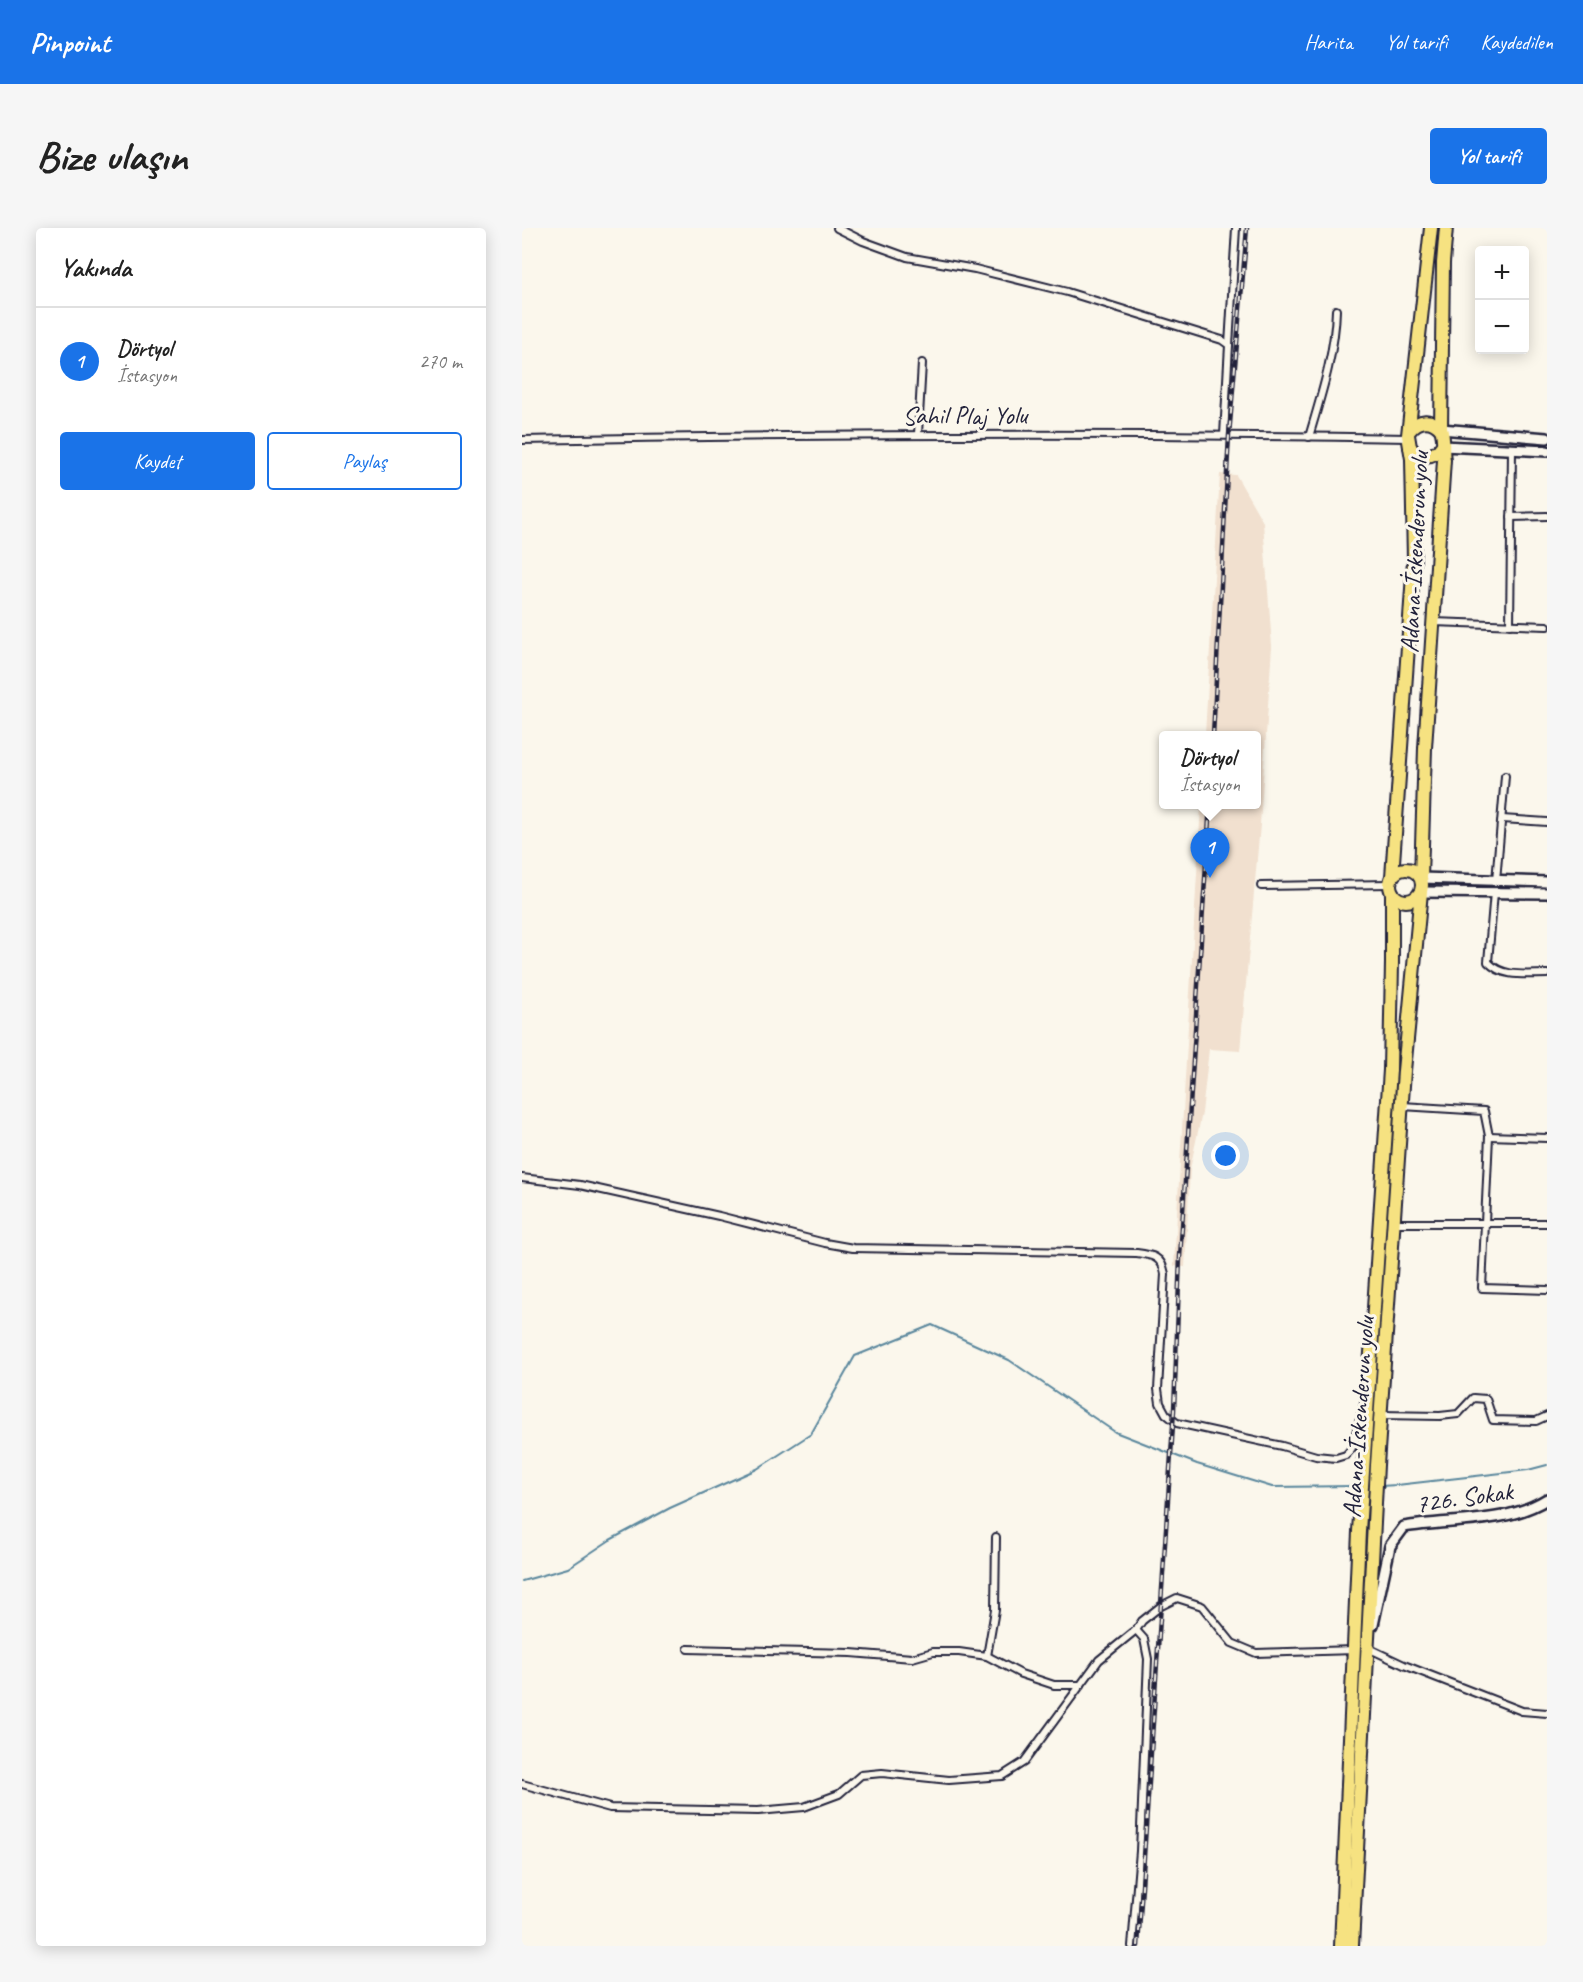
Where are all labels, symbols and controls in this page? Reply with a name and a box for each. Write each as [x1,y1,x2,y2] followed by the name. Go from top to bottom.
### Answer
[30,25,110,60] text: Pinpoint
[1304,29,1353,55] text: Harita
[1386,29,1447,55] text: Yol tarifi
[1480,29,1553,55] text: Kaydedilen
[1430,128,1547,184] button: Yol tarifi
[36,130,187,183] text: Bize ulaşın
[1475,246,1529,354] map controls
[1475,246,1529,300] button: +
[60,251,131,284] text: Yakında
[1475,300,1529,354] button: −
[117,335,172,363] text: Dörtyol
[75,349,84,374] text: 1
[419,349,462,374] text: 270 m
[117,363,177,388] text: İstasyon
[902,399,1030,432] street label: Sahil Plaj Yolu
[60,432,255,490] button: Kaydet
[267,432,462,490] button: Paylaş
[1393,448,1436,654] street label: Adana-İskenderun yolu
[1159,731,1261,809] popup
[1180,744,1235,772] text: Dörtyol
[1180,772,1240,797] text: İstasyon
[1190,828,1230,878] pin: 1
[1211,1141,1240,1170] your location
[1335,1313,1382,1519] street label: Adana-İskenderun yolu
[1413,1474,1516,1521] street label: 726. Sokak

